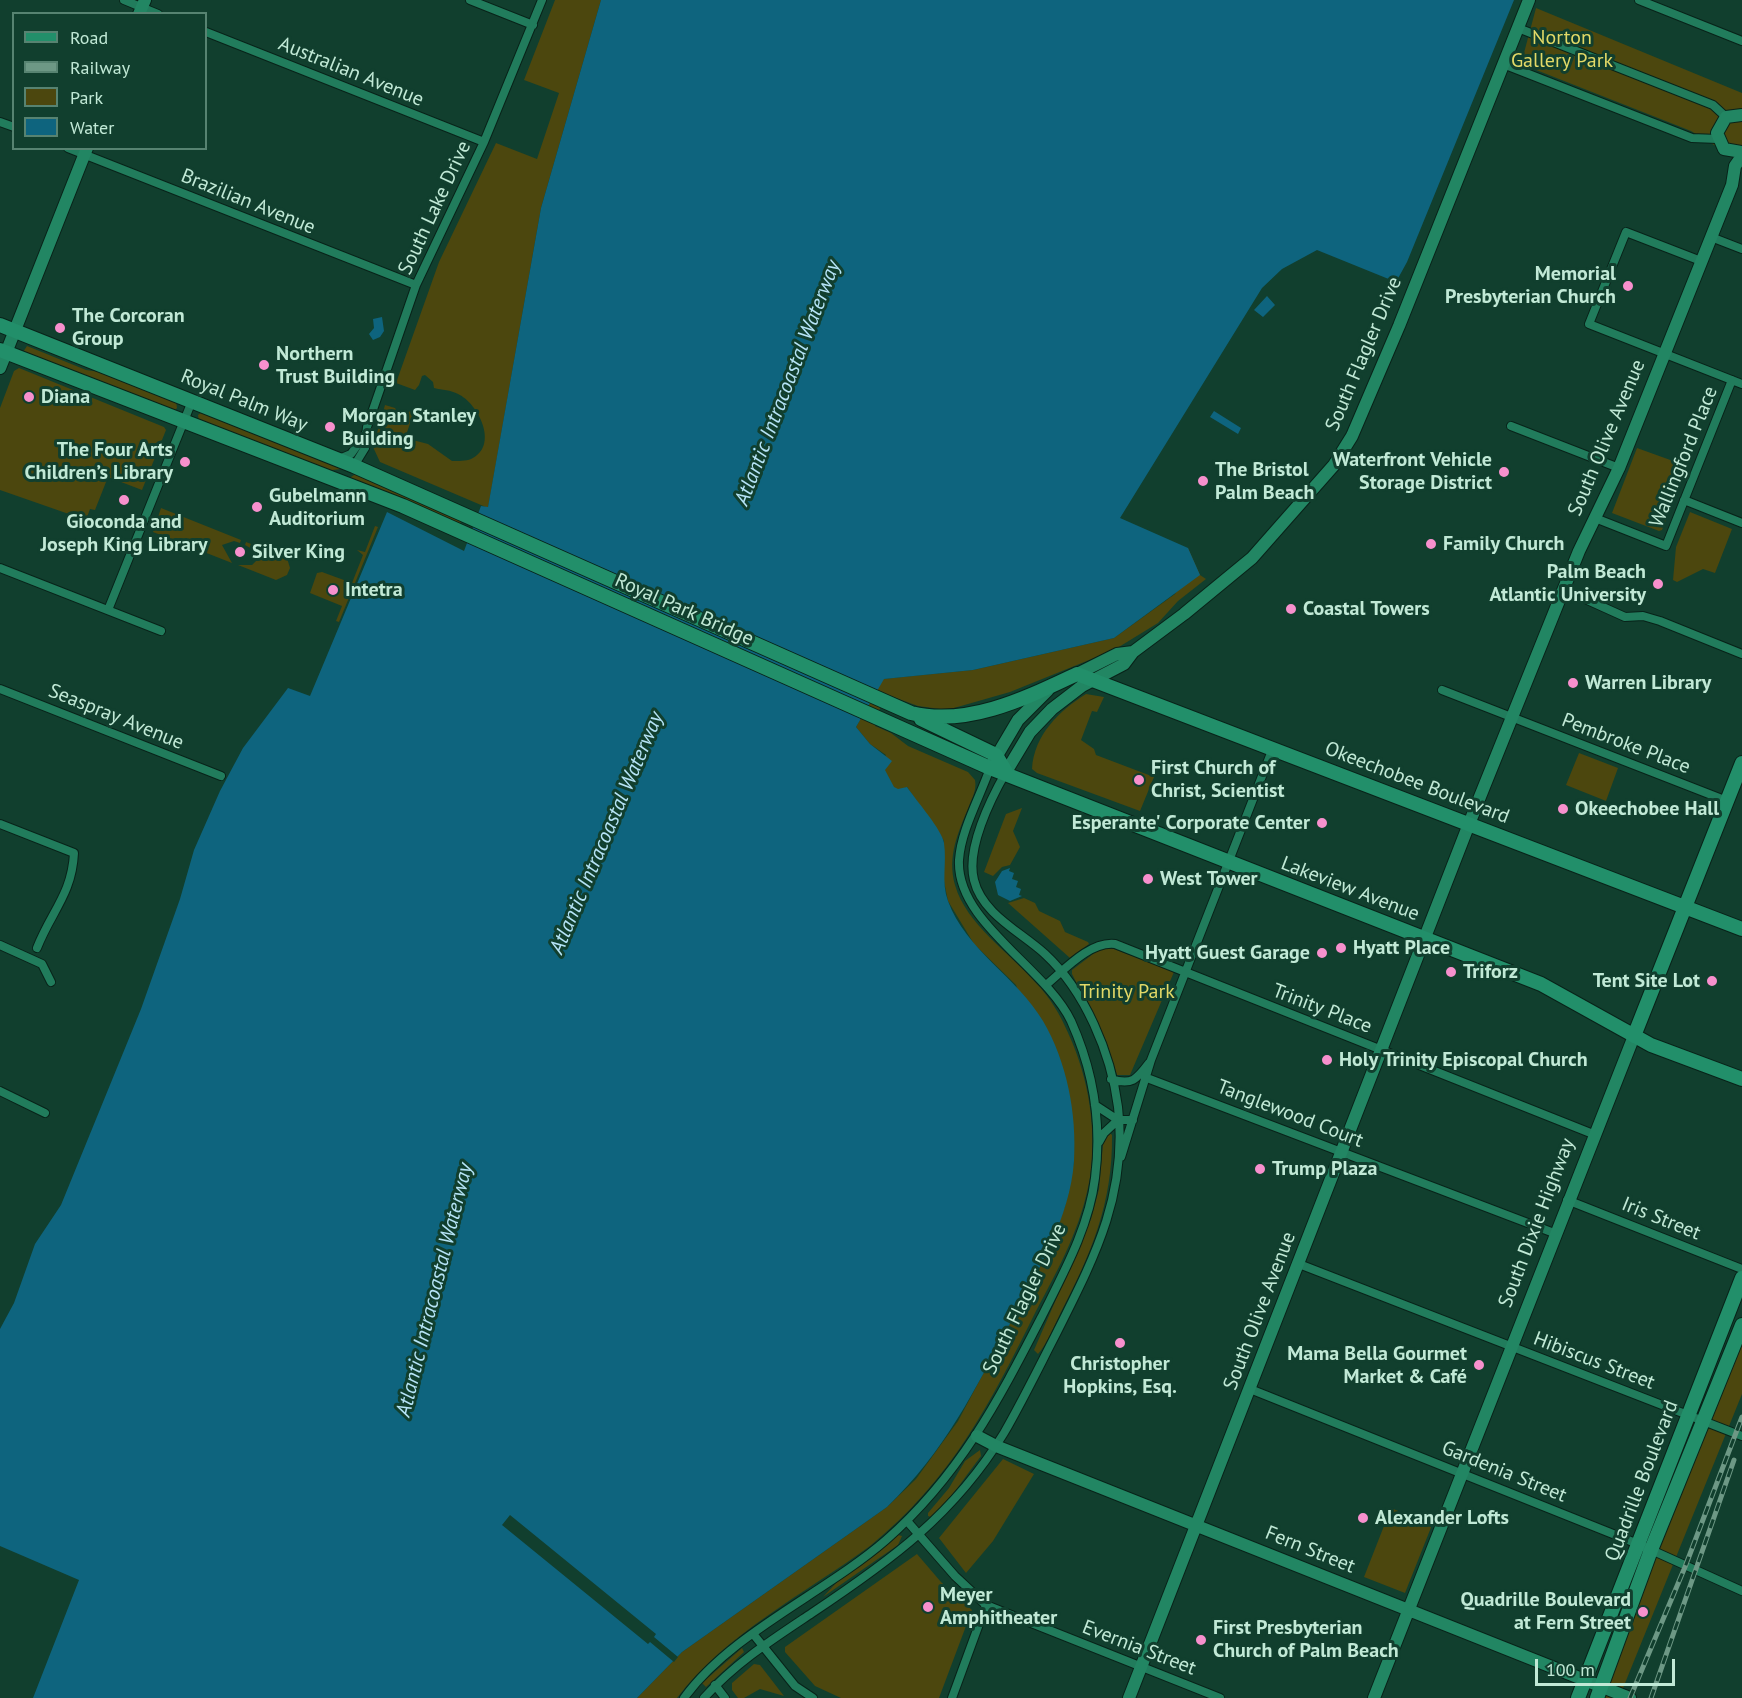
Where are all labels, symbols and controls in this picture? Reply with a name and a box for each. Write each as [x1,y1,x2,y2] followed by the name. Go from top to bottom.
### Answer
[12,12,207,150] legend
[70,26,108,49] text: Road
[1511,26,1613,73] park label: Norton Gallery Park
[275,32,427,112] street label: Australian Avenue
[70,56,130,79] text: Railway
[70,86,103,109] text: Park
[70,116,114,139] text: Water
[394,137,476,279] street label: South Lake Drive
[177,164,319,240] street label: Brazilian Avenue
[730,257,846,509] water label: Atlantic Intracoastal Waterway
[1445,262,1616,309] place label: Memorial Presbyterian Church
[1321,273,1407,435] street label: South Flagler Drive
[1621,279,1635,293] marker: Memorial Presbyterian Church
[72,304,185,351] place label: The Corcoran Group
[53,321,67,335] marker: The Corcoran Group
[276,342,395,389] place label: Northern Trust Building
[1563,356,1651,520] street label: South Olive Avenue
[257,358,271,372] marker: Northern Trust Building
[177,365,311,437] street label: Royal Palm Way
[1645,383,1723,531] street label: Wallingford Place
[41,385,90,409] place label: Diana
[22,390,36,404] marker: Diana
[342,404,476,451] place label: Morgan Stanley Building
[323,420,337,434] marker: Morgan Stanley Building
[24,438,173,485] place label: The Four Arts Children’s Library
[1333,448,1492,495] place label: Waterfront Vehicle Storage District
[178,455,192,469] marker: The Four Arts Children’s Library
[1215,458,1314,505] place label: The Bristol Palm Beach
[1497,465,1511,479] marker: Waterfront Vehicle Storage District
[1196,474,1210,488] marker: The Bristol Palm Beach
[269,484,367,531] place label: Gubelmann Auditorium
[117,493,131,507] marker: Gioconda and Joseph King Library
[250,500,264,514] marker: Gubelmann Auditorium
[40,510,208,557] place label: Gioconda and Joseph King Library
[1443,532,1564,556] place label: Family Church
[1424,537,1438,551] marker: Family Church
[252,540,345,564] place label: Silver King
[233,545,247,559] marker: Silver King
[1489,560,1646,607] place label: Palm Beach Atlantic University
[611,569,757,651] street label: Royal Park Bridge
[1651,577,1665,591] marker: Palm Beach Atlantic University
[345,578,403,602] place label: Intetra
[326,583,340,597] marker: Intetra
[1303,597,1430,621] place label: Coastal Towers
[1284,602,1298,616] marker: Coastal Towers
[1585,671,1711,695] place label: Warren Library
[1566,676,1580,690] marker: Warren Library
[45,679,187,755] street label: Seaspray Avenue
[545,708,669,958] water label: Atlantic Intracoastal Waterway
[1558,708,1694,780] street label: Pembroke Place
[1321,737,1513,829] street label: Okeechobee Boulevard
[1151,756,1284,803] place label: First Church of Christ, Scientist
[1132,773,1146,787] marker: First Church of Christ, Scientist
[1575,797,1719,821] place label: Okeechobee Hall
[1556,802,1570,816] marker: Okeechobee Hall
[1072,811,1310,835] place label: Esperante' Corporate Center
[1315,816,1329,830] marker: Esperante' Corporate Center
[1277,852,1423,926] street label: Lakeview Avenue
[1160,867,1258,891] place label: West Tower
[1141,872,1155,886] marker: West Tower
[1353,936,1450,960] place label: Hyatt Place
[1145,941,1310,965] place label: Hyatt Guest Garage
[1334,941,1348,955] marker: Hyatt Place
[1315,946,1329,960] marker: Hyatt Guest Garage
[1463,960,1518,984] place label: Triforz
[1444,965,1458,979] marker: Triforz
[1593,969,1700,993] place label: Tent Site Lot
[1705,974,1719,988] marker: Tent Site Lot
[1269,979,1375,1039] street label: Trinity Place
[1079,980,1175,1004] park label: Trinity Park
[1339,1048,1588,1072] place label: Holy Trinity Episcopal Church
[1320,1053,1334,1067] marker: Holy Trinity Episcopal Church
[1213,1075,1367,1153] street label: Tanglewood Court
[1494,1135,1580,1311] street label: South Dixie Highway
[1272,1157,1377,1181] place label: Trump Plaza
[391,1161,479,1419] water label: Atlantic Intracoastal Waterway
[1253,1162,1267,1176] marker: Trump Plaza
[1618,1192,1704,1246] street label: Iris Street
[978,1220,1072,1378] street label: South Flagler Drive
[1219,1229,1301,1393] street label: South Olive Avenue
[1530,1327,1658,1395] street label: Hibiscus Street
[1113,1336,1127,1350] marker: Christopher Hopkins, Esq.
[1287,1342,1467,1389] place label: Mama Bella Gourmet Market & Café
[1063,1352,1177,1399] place label: Christopher Hopkins, Esq.
[1472,1358,1486,1372] marker: Mama Bella Gourmet Market & Café
[1600,1397,1684,1565] street label: Quadrille Boulevard
[1438,1436,1570,1508] street label: Gardenia Street
[1375,1506,1509,1530] place label: Alexander Lofts
[1356,1511,1370,1525] marker: Alexander Lofts
[1262,1521,1358,1579] street label: Fern Street
[940,1583,1057,1630] place label: Meyer Amphitheater
[1460,1588,1631,1635] place label: Quadrille Boulevard at Fern Street
[921,1600,935,1614] marker: Meyer Amphitheater
[1636,1605,1650,1619] marker: Quadrille Boulevard at Fern Street
[1079,1615,1199,1681] street label: Evernia Street
[1213,1616,1399,1663] place label: First Presbyterian Church of Palm Beach
[1194,1633,1208,1647] marker: First Presbyterian Church of Palm Beach
[1538,1647,1678,1685] scale bar
[1546,1658,1595,1681] text: 100 m

